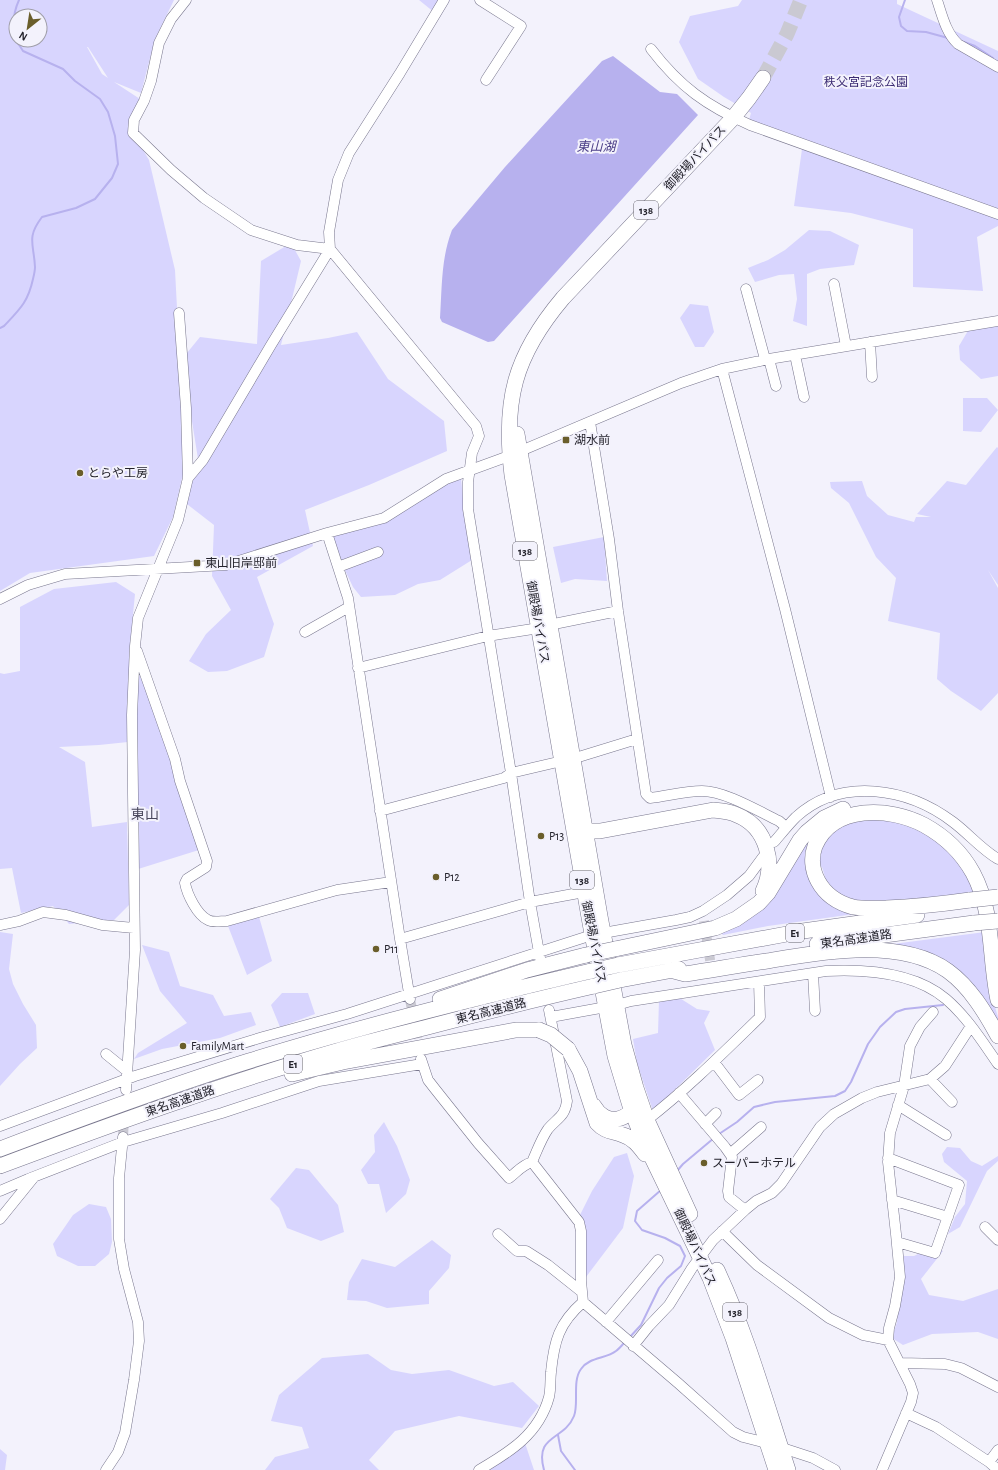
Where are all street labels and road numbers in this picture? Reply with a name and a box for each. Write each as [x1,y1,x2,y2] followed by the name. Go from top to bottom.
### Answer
[661,123,728,193] street label: 御殿場バイパス
[634,201,658,219] road number: 138
[513,542,537,560] road number: 138
[525,580,552,664] street label: 御殿場バイパス
[570,871,594,889] road number: 138
[580,900,609,984] street label: 御殿場バイパス
[786,924,804,942] road number: E1
[819,927,892,950] street label: 東名高速道路
[454,995,527,1026] street label: 東名高速道路
[284,1055,302,1073] road number: E1
[144,1083,216,1118] street label: 東名高速道路
[672,1206,719,1287] street label: 御殿場バイパス
[723,1303,747,1321] road number: 138

